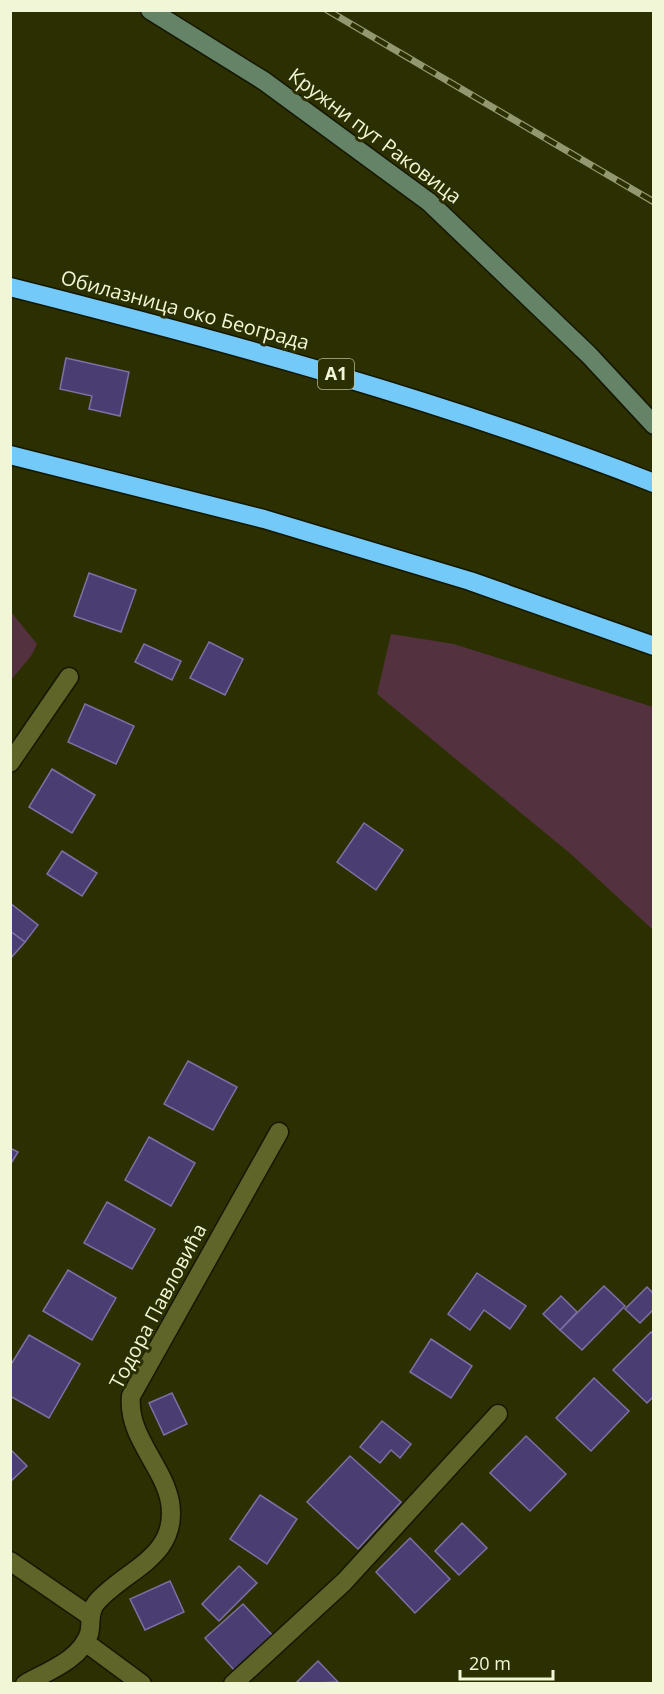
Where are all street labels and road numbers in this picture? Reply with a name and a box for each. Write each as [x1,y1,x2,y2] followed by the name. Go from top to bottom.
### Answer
[283,62,467,210] street label: Кружни пут Раковица
[58,263,312,356] street label: Обилазница око Београда
[318,359,354,389] road number: A1
[103,1218,213,1393] street label: Тодора Павловића

